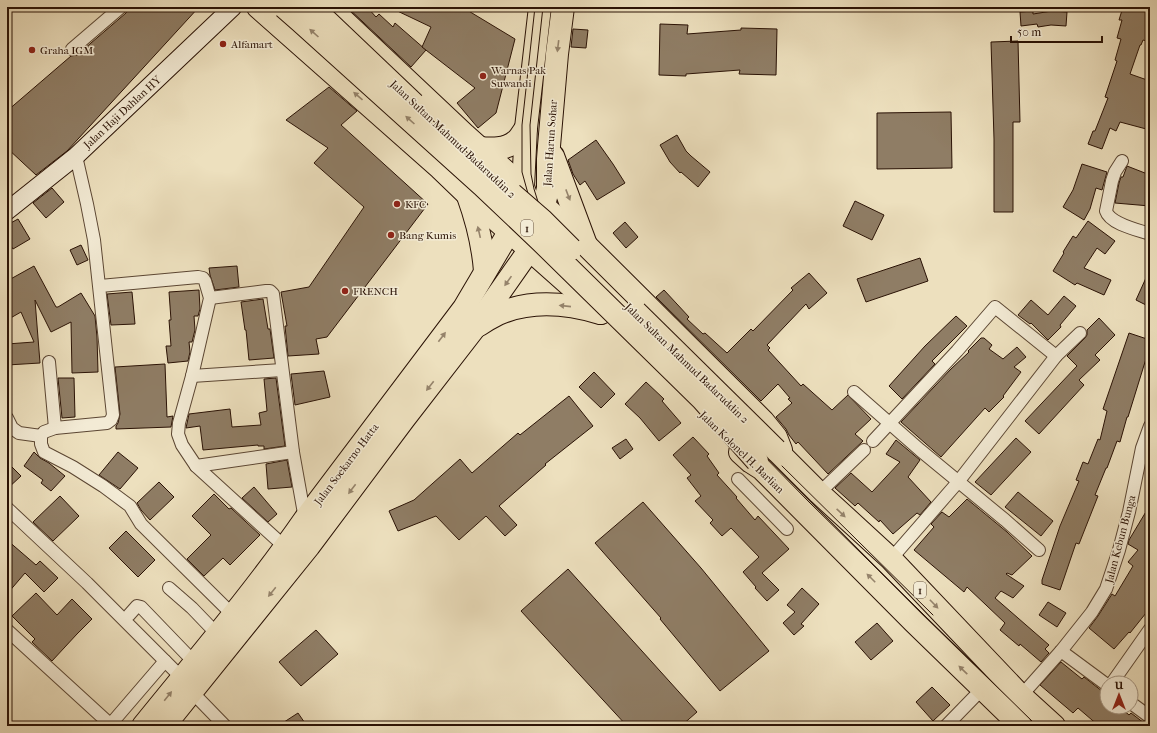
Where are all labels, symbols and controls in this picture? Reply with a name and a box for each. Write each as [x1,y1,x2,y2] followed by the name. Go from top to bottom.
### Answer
[1011,18,1102,44] scale bar
[1017,25,1041,39] text: 50 m
[309,28,319,38] one-way arrow
[230,38,273,51] place label: Alfamart
[218,39,228,49] marker: Alfamart
[555,40,561,52] one-way arrow
[40,44,93,57] place label: Graha IGM
[27,45,37,55] marker: Graha IGM
[490,64,546,90] place label: Warnas Pak Suwandi
[478,71,488,81] marker: Warnas Pak Suwandi
[80,73,164,152] street label: Jalan Haji Dahlan HY
[386,77,518,201] street label: Jalan Sultan Mahmud Badaruddin 2
[353,91,363,100] one-way arrow
[541,99,560,188] street label: Jalan Harun Sohar
[405,115,415,125] one-way arrow
[565,190,571,202] one-way arrow
[405,198,426,211] place label: KFC
[392,199,402,209] marker: KFC
[521,220,533,236] road number: 1
[476,226,482,238] one-way arrow
[399,229,456,242] place label: Bang Kumis
[386,230,396,240] marker: Bang Kumis
[504,276,512,287] one-way arrow
[353,285,398,298] place label: FRENCH
[340,286,350,296] marker: FRENCH
[621,300,752,426] street label: Jalan Sultan Mahmud Badaruddin 2
[559,302,571,309] one-way arrow
[438,331,446,342] one-way arrow
[426,380,434,391] one-way arrow
[696,408,787,497] street label: Jalan Kolonel H. Barlian
[311,420,382,509] street label: Jalan Soekarno Hatta
[347,484,356,495] one-way arrow
[1102,493,1139,585] street label: Jalan Kebun Bunga
[836,509,846,518] one-way arrow
[866,573,876,583] one-way arrow
[914,582,926,598] road number: 1
[267,587,276,597] one-way arrow
[929,599,938,609] one-way arrow
[958,665,968,674] one-way arrow
[1099,675,1139,715] north arrow
[1114,679,1124,692] text: U
[163,690,172,701] one-way arrow

